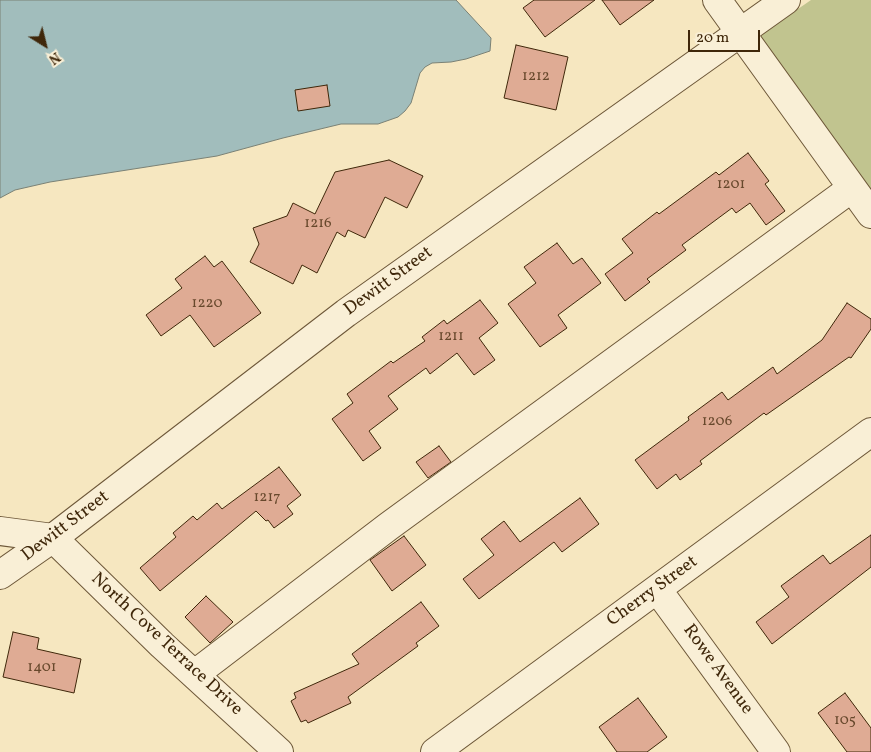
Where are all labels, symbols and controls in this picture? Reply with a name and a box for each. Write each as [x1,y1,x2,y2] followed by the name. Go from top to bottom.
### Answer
[20,20,70,70] north arrow
[691,20,764,52] scale bar
[696,28,729,49] text: 20 m
[44,47,64,68] text: N
[522,68,550,86] house number: 1212
[717,176,745,194] house number: 1201
[304,215,332,233] house number: 1216
[341,243,437,321] street label: Dewitt Street
[192,295,222,313] house number: 1220
[438,328,464,346] house number: 1211
[702,413,732,431] house number: 1206
[18,487,114,567] street label: Dewitt Street
[254,489,280,507] house number: 1217
[604,552,702,632] street label: Cherry Street
[86,569,246,721] street label: North Cove Terrace Drive
[677,621,757,719] street label: Rowe Avenue
[27,659,57,677] house number: 1401
[834,712,856,730] house number: 105

